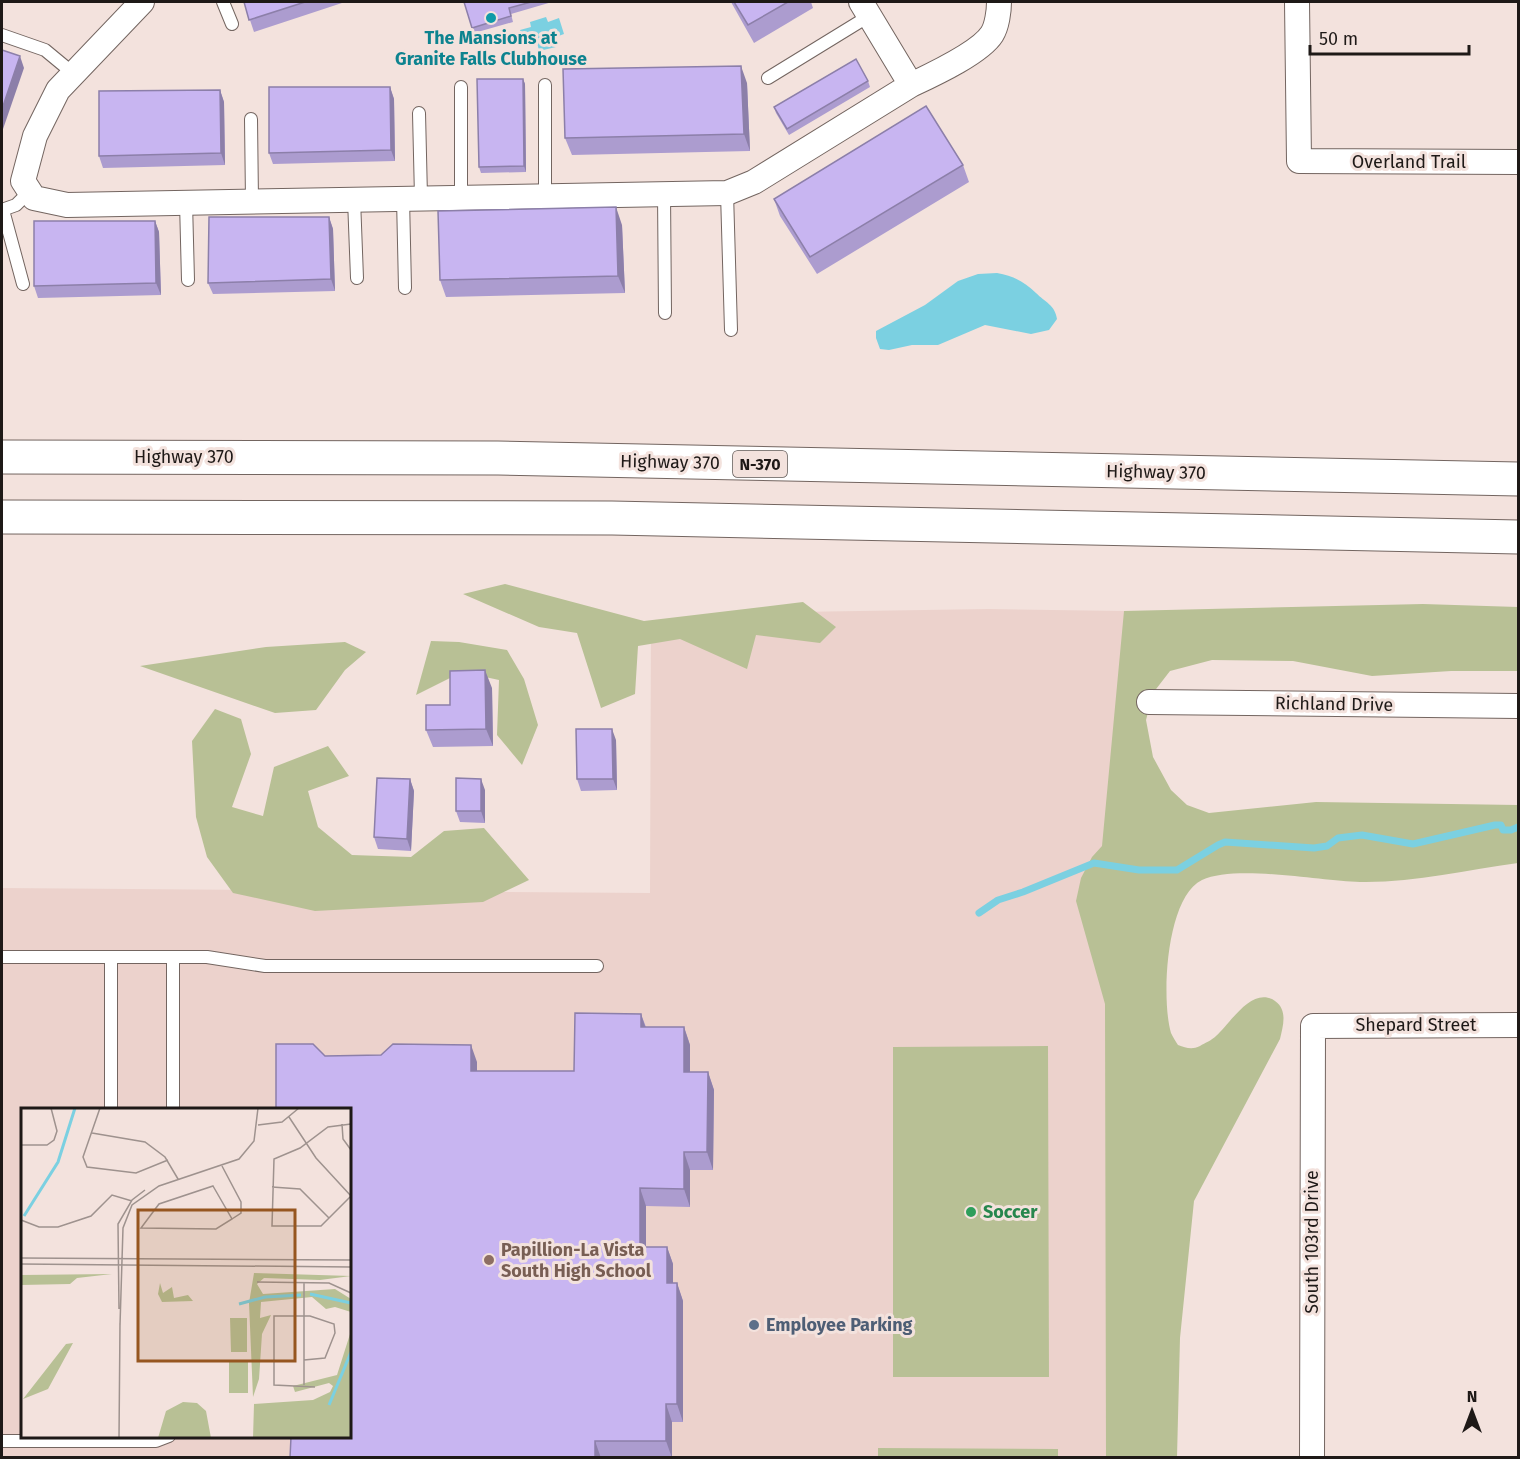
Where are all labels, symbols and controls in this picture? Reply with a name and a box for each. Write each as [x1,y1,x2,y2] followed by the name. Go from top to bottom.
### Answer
[484,11,498,25] marker: The Mansions at Granite Falls Clubhouse
[1310,18,1469,56] scale bar
[395,27,587,70] place label: The Mansions at Granite Falls Clubhouse
[1319,28,1358,50] text: 50 m
[1352,151,1466,173] street label: Overland Trail
[134,446,234,468] street label: Highway 370
[620,450,720,474] street label: Highway 370
[733,451,787,477] road number: N-370
[1106,460,1206,484] street label: Highway 370
[1275,692,1393,716] street label: Richland Drive
[1355,1014,1477,1036] street label: Shepard Street
[21,1108,351,1438] inset map
[1301,1170,1323,1314] street label: South 103rd Drive
[983,1201,1038,1223] place label: Soccer
[964,1205,978,1219] marker: Soccer
[501,1239,652,1282] place label: Papillion-La Vista South High School
[482,1253,496,1267] marker: Papillion-La Vista South High School
[766,1314,913,1336] place label: Employee Parking
[747,1318,761,1332] marker: Employee Parking
[1442,1381,1502,1441] north arrow
[1467,1387,1477,1406] text: N

